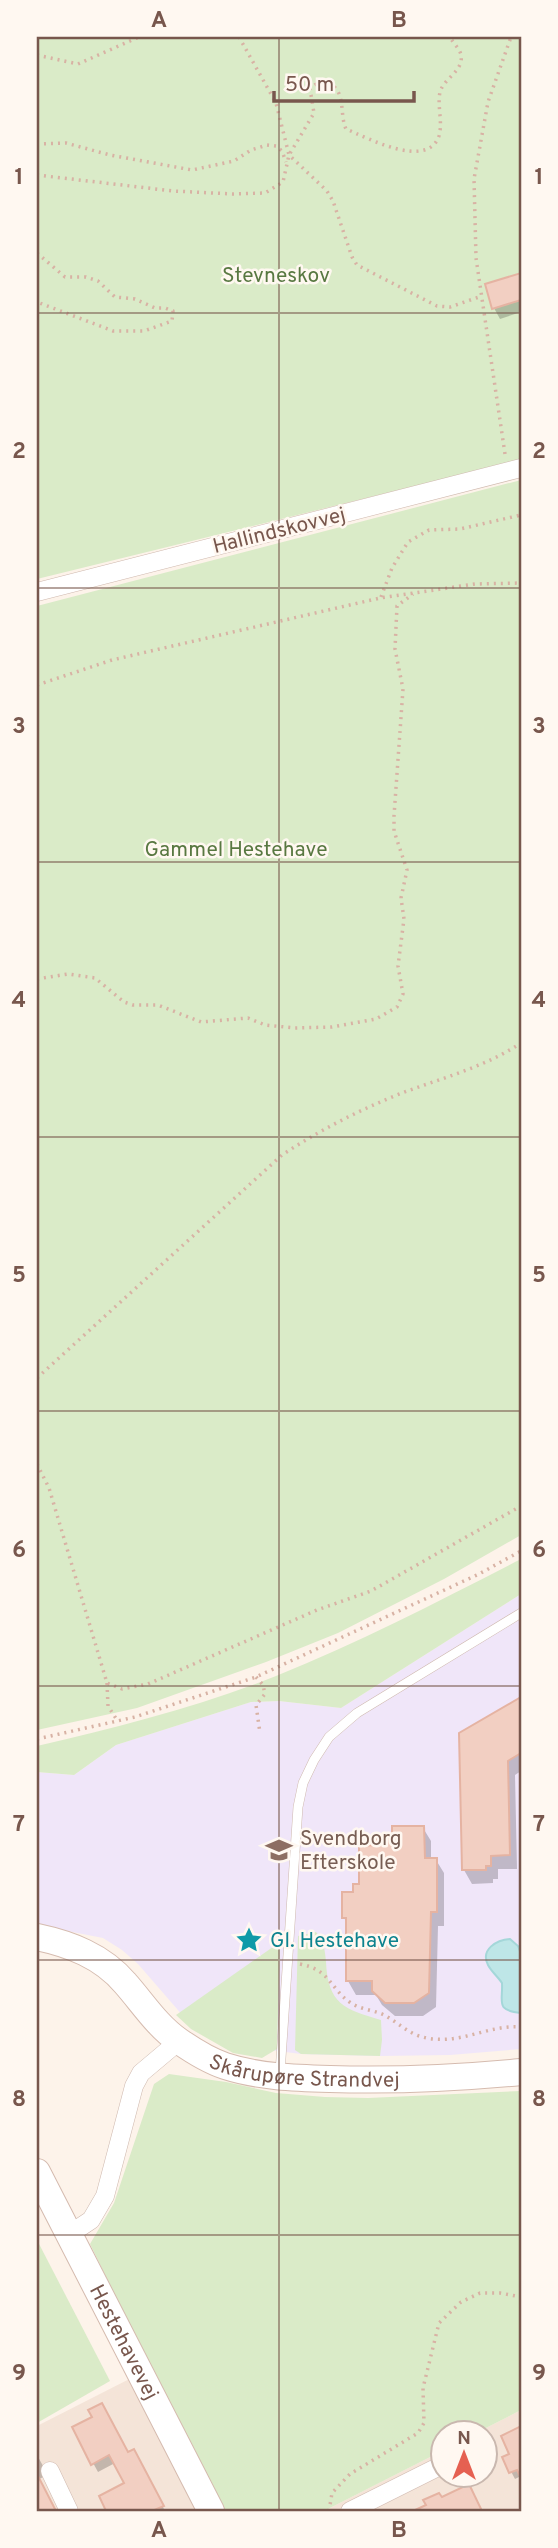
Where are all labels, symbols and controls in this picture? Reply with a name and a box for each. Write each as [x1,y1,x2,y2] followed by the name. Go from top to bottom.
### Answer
[151,7,167,36] text: A
[391,7,407,36] text: B
[274,60,414,104] scale bar
[285,72,334,99] text: 50 m
[14,164,24,193] text: 1
[534,164,544,193] text: 1
[222,263,330,290] park label: Stevneskov
[12,438,26,467] text: 2
[532,438,546,467] text: 2
[210,502,349,561] street label: Hallindskovvej
[12,713,26,742] text: 3
[532,713,546,742] text: 3
[144,837,328,864] park label: Gammel Hestehave
[12,987,26,1016] text: 4
[532,987,546,1016] text: 4
[12,1262,26,1291] text: 5
[532,1262,546,1291] text: 5
[12,1537,26,1566] text: 6
[532,1537,546,1566] text: 6
[13,1811,25,1840] text: 7
[533,1811,545,1840] text: 7
[300,1826,401,1877] place label: Svendborg Efterskole
[264,1835,294,1865] school or university icon: Svendborg Efterskole
[234,1925,264,1955] place icon: Gl. Hestehave
[270,1928,399,1955] place label: Gl. Hestehave
[204,2049,400,2095] street label: Skårupøre Strandvej
[12,2086,26,2115] text: 8
[532,2086,546,2115] text: 8
[82,2280,164,2405] street label: Hestehavevej
[12,2360,26,2389] text: 9
[532,2360,546,2389] text: 9
[428,2418,498,2488] north arrow
[457,2427,471,2451] text: N
[151,2517,167,2546] text: A
[391,2517,407,2546] text: B

